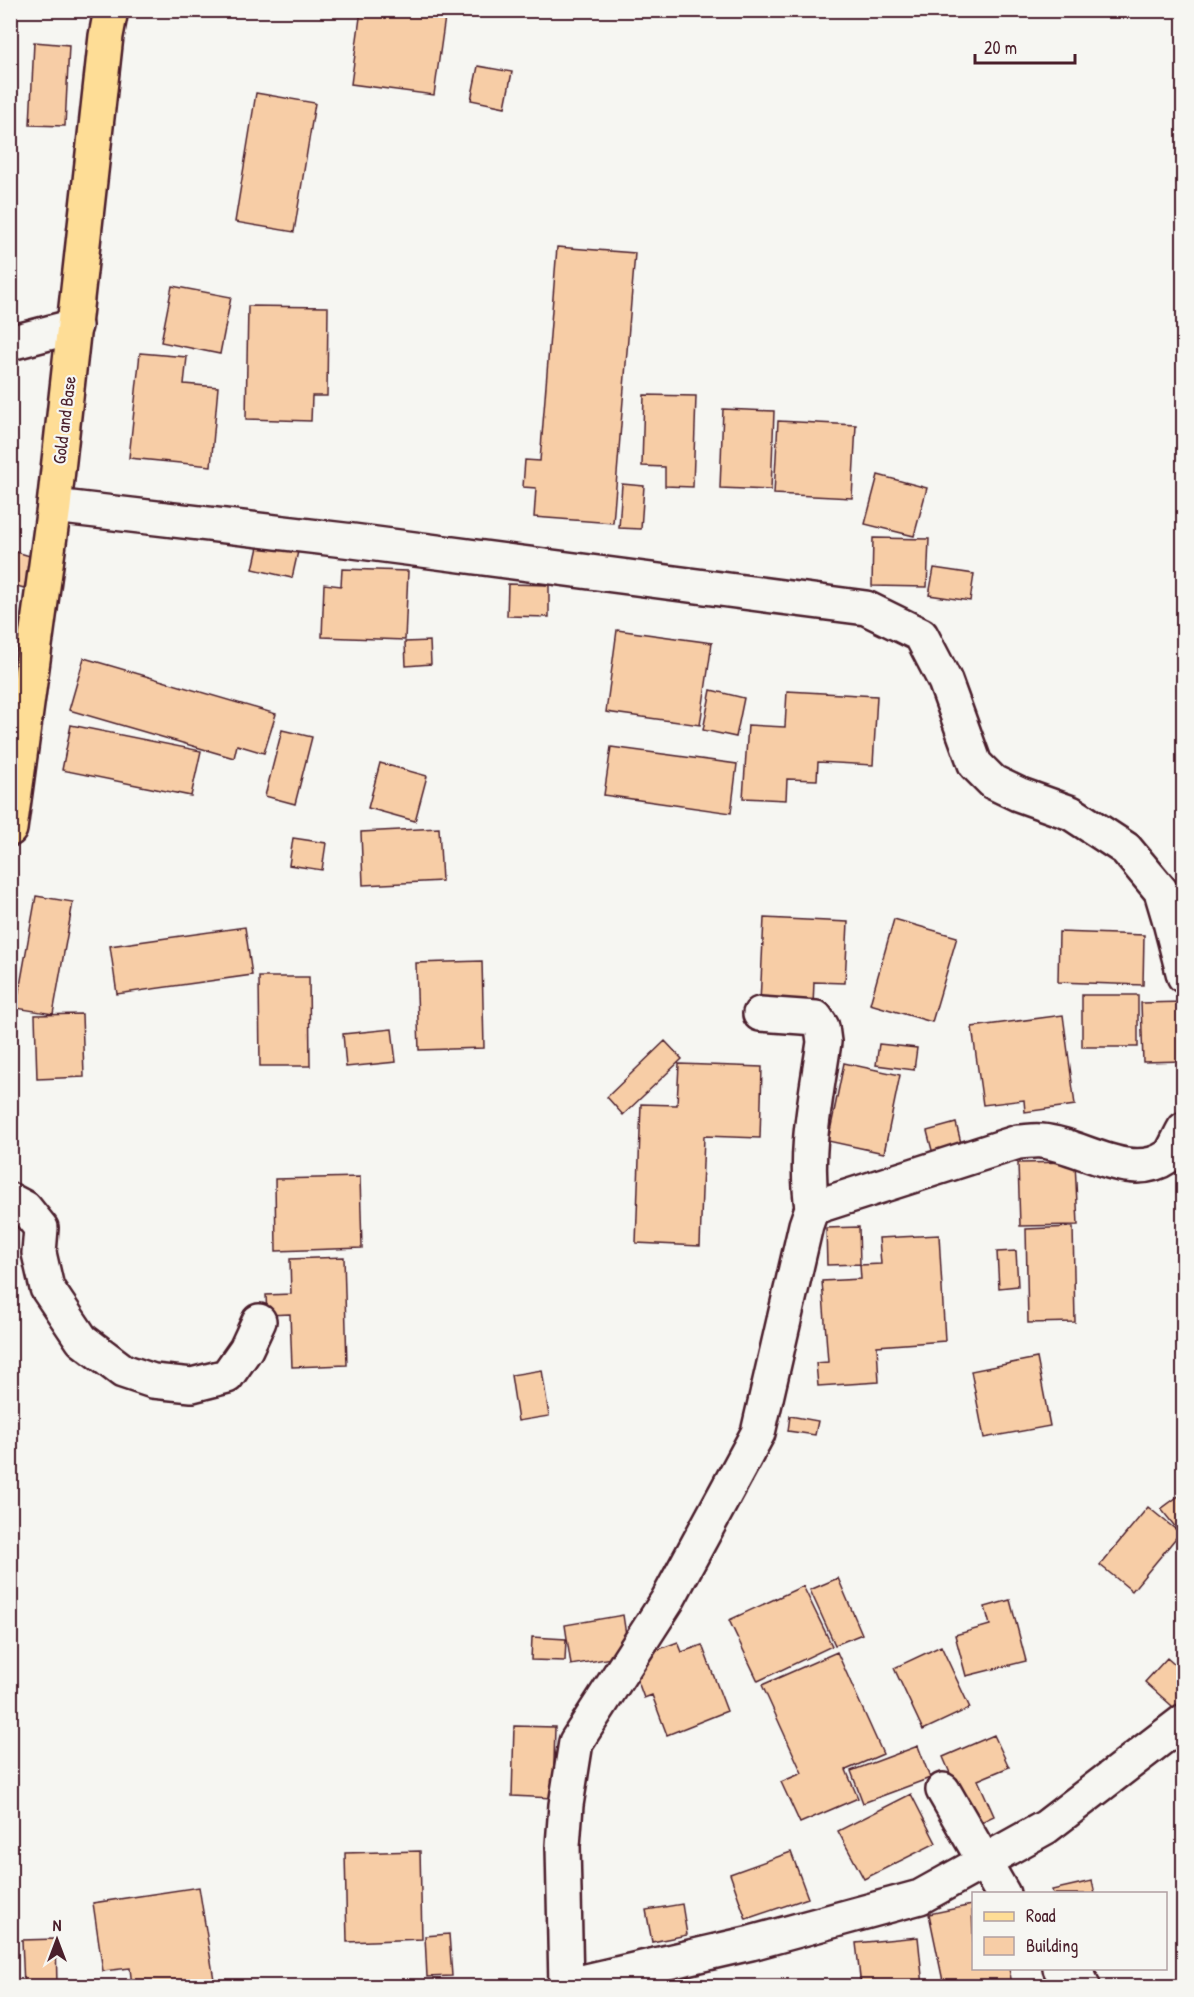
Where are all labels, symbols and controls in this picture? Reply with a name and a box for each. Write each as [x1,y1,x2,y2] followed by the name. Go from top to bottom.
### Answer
[975,27,1076,65] scale bar
[984,35,1017,60] text: 20 m
[46,375,82,465] street label: Gold and Base
[972,1892,1167,1970] legend
[1026,1903,1056,1928] text: Road
[27,1910,87,1970] north arrow
[53,1914,62,1936] text: N
[1026,1933,1078,1958] text: Building

